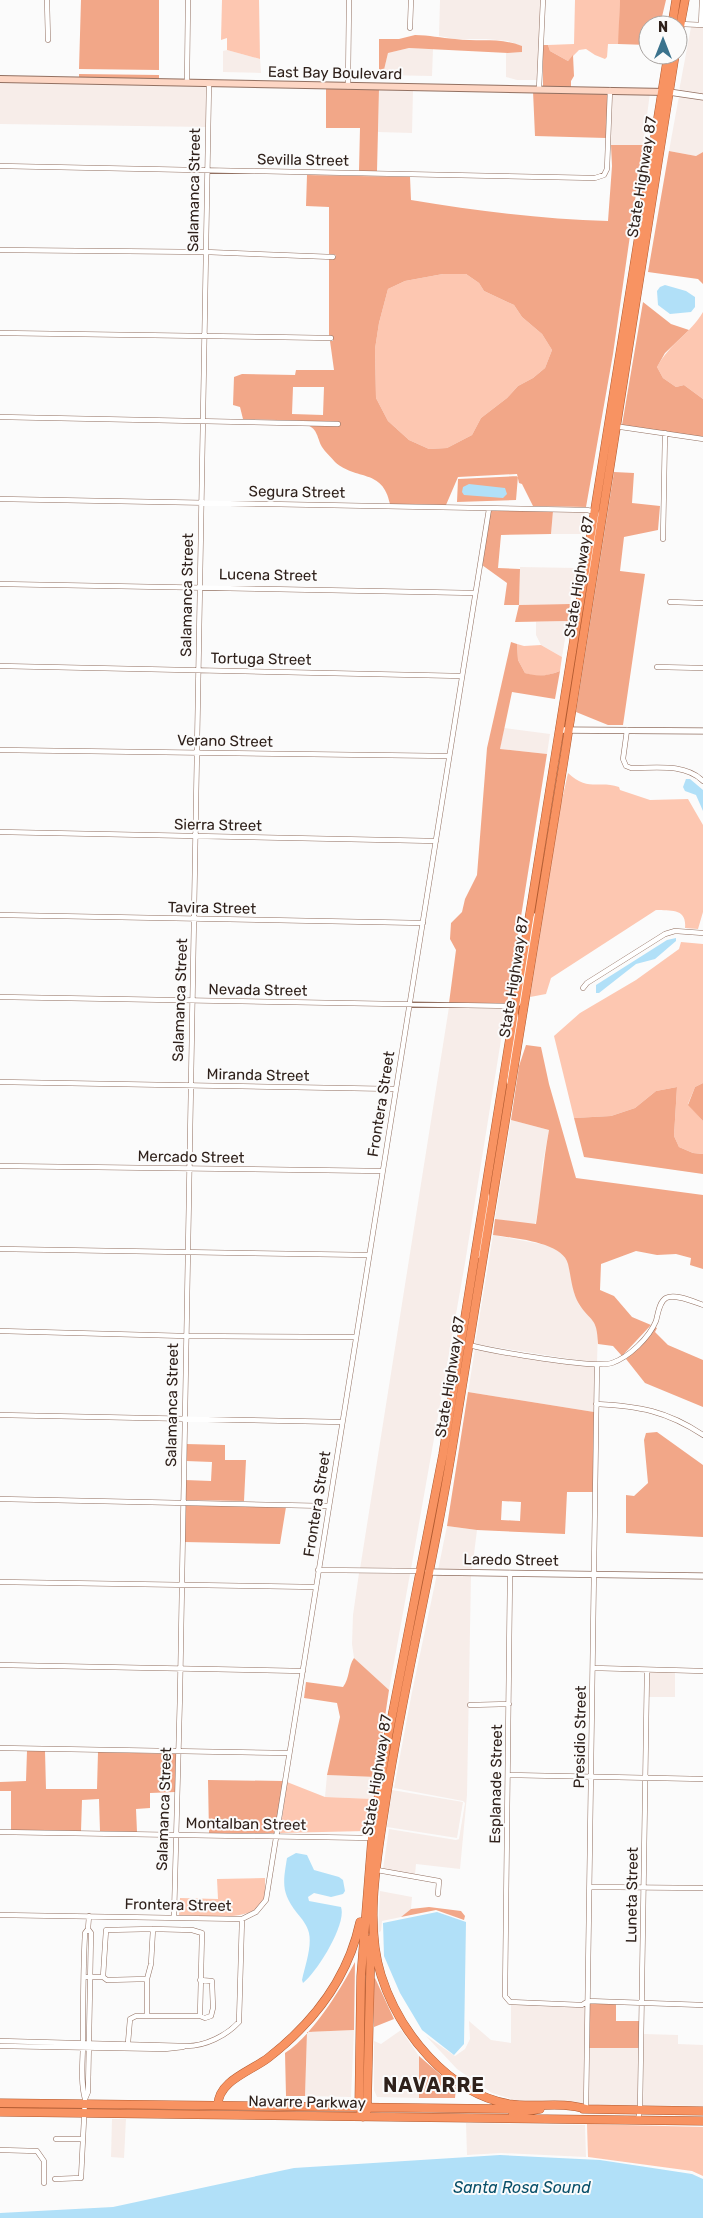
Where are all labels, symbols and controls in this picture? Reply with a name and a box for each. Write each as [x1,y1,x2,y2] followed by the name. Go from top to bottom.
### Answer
[638,15,688,65] north arrow
[658,19,668,36] text: N
[268,63,402,83] street label: East Bay Boulevard
[624,115,661,239] street label: State Highway 87
[184,128,204,252] street label: Salamanca Street
[257,150,349,170] street label: Sevilla Street
[249,482,346,502] street label: Segura Street
[561,515,598,639] street label: State Highway 87
[177,533,197,657] street label: Salamanca Street
[219,565,317,585] street label: Lucena Street
[210,649,312,669] street label: Tortuga Street
[177,731,273,751] street label: Verano Street
[174,815,262,835] street label: Sierra Street
[168,898,256,918] street label: Tavira Street
[496,915,533,1039] street label: State Highway 87
[169,938,191,1062] street label: Salamanca Street
[208,980,308,1000] street label: Nevada Street
[364,1050,398,1158] street label: Frontera Street
[206,1065,310,1085] street label: Miranda Street
[137,1147,245,1167] street label: Mercado Street
[432,1315,469,1439] street label: State Highway 87
[162,1343,182,1467] street label: Salamanca Street
[300,1450,334,1558] street label: Frontera Street
[463,1550,559,1570] street label: Laredo Street
[570,1685,590,1789] street label: Presidio Street
[359,1713,396,1837] street label: State Highway 87
[486,1724,506,1844] street label: Esplanade Street
[153,1747,175,1871] street label: Salamanca Street
[186,1814,307,1834] street label: Montalban Street
[622,1847,642,1943] street label: Luneta Street
[124,1895,232,1915] street label: Frontera Street
[383,2073,485,2097] district label: NAVARRE
[248,2092,366,2112] street label: Navarre Parkway
[453,2178,591,2197] water label: Santa Rosa Sound

